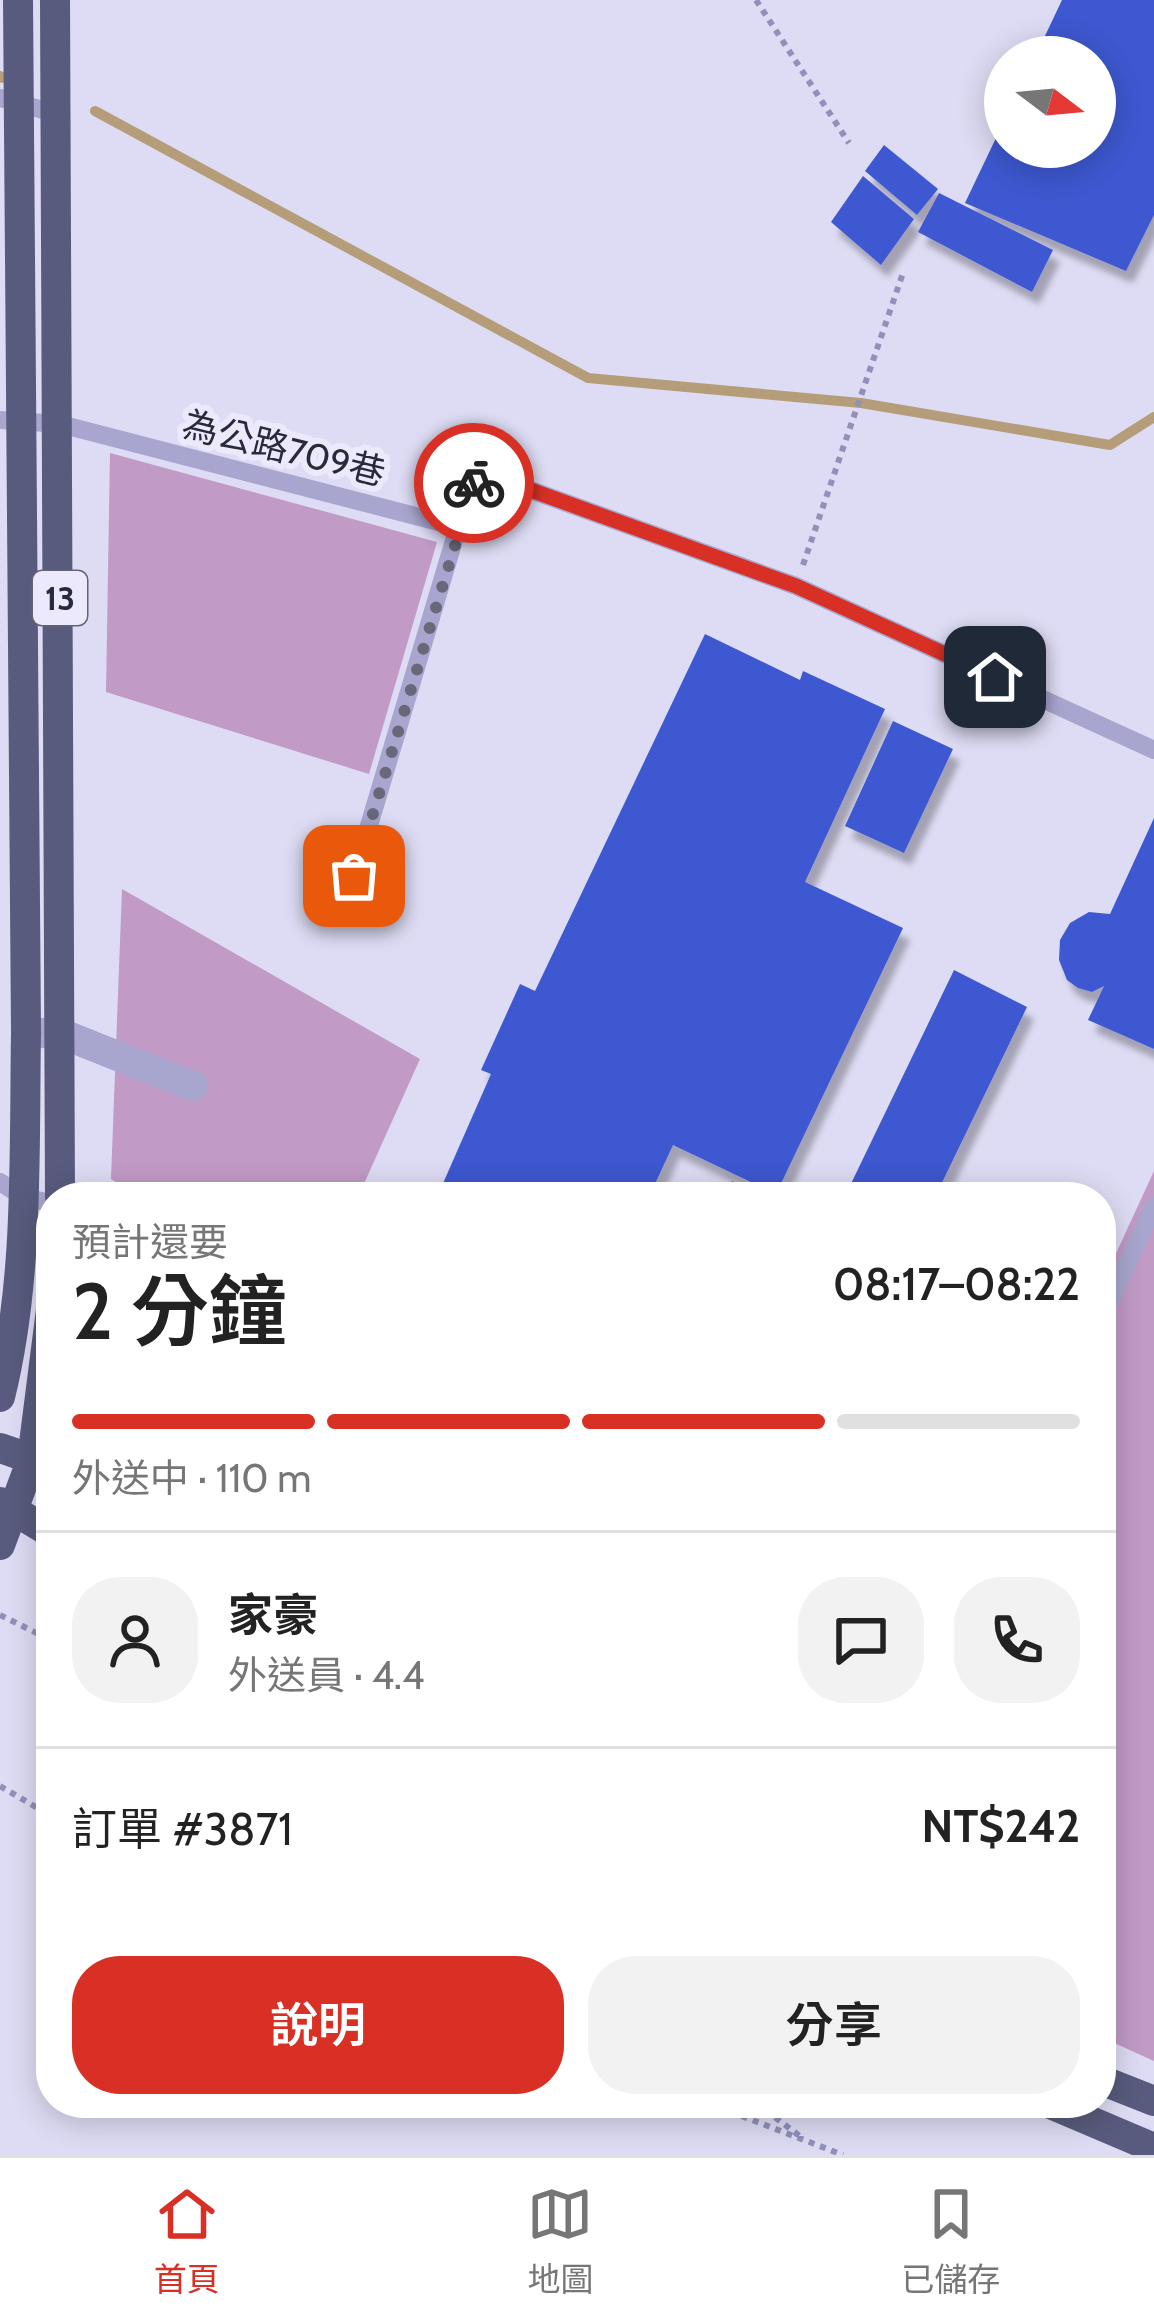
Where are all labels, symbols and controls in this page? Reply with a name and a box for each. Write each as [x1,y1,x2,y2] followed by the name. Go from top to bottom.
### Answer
[984,36,1116,168] north arrow
[984,36,1116,168] map controls
[178,402,390,494] street label: 為公路709巷
[414,423,534,543] courier
[441,450,507,516] icon: bike
[33,571,87,625] road number: 13
[944,626,1046,728] pin
[962,644,1028,710] icon: home
[303,825,405,927] pin
[321,843,387,909] icon: bag
[72,1218,228,1266] text: 預計還要
[833,1257,1080,1311] text: 08:17–08:22
[72,1264,287,1359] text: 2 分鐘
[72,1454,311,1502] text: 外送中 · 110 m
[72,1577,198,1703] button: person
[798,1577,924,1703] button: chat
[954,1577,1080,1703] button: phone
[228,1588,318,1642] text: 家豪
[228,1651,424,1699] text: 外送員 · 4.4
[922,1799,1080,1853] text: NT$242
[72,1802,293,1856] text: 訂單 #3871
[72,1956,564,2094] button: 說明
[588,1956,1080,2094] button: 分享
[154,2181,220,2301] tab: 首頁
[527,2181,593,2301] tab: 地圖
[901,2181,1000,2301] tab: 已儲存

